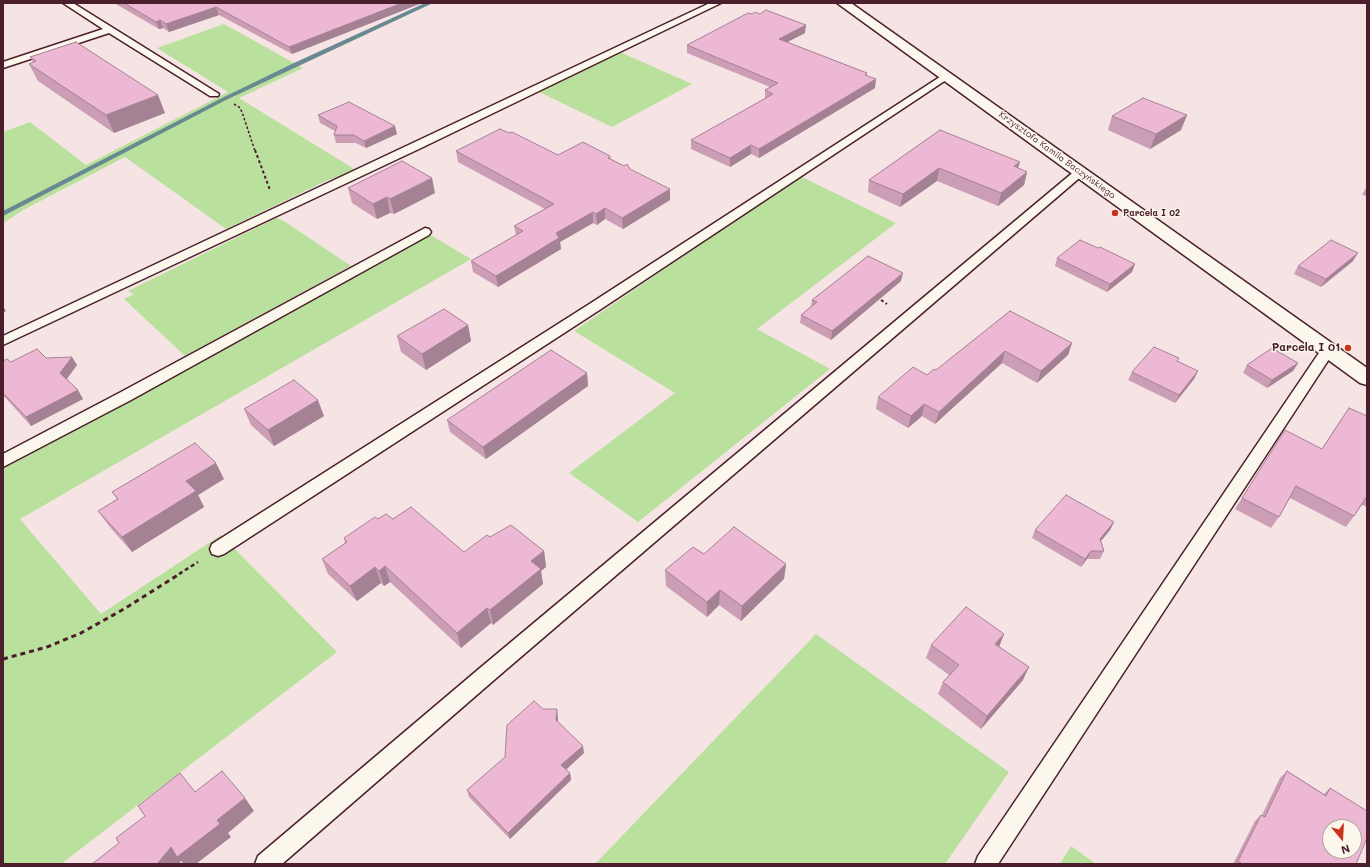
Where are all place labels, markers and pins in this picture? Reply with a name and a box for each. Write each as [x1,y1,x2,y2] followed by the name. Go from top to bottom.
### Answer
[1110,208,1120,218] marker: Parcela I 02
[1123,208,1180,218] place label: Parcela I 02
[1272,341,1340,355] place label: Parcela I 01
[1343,343,1353,353] marker: Parcela I 01

